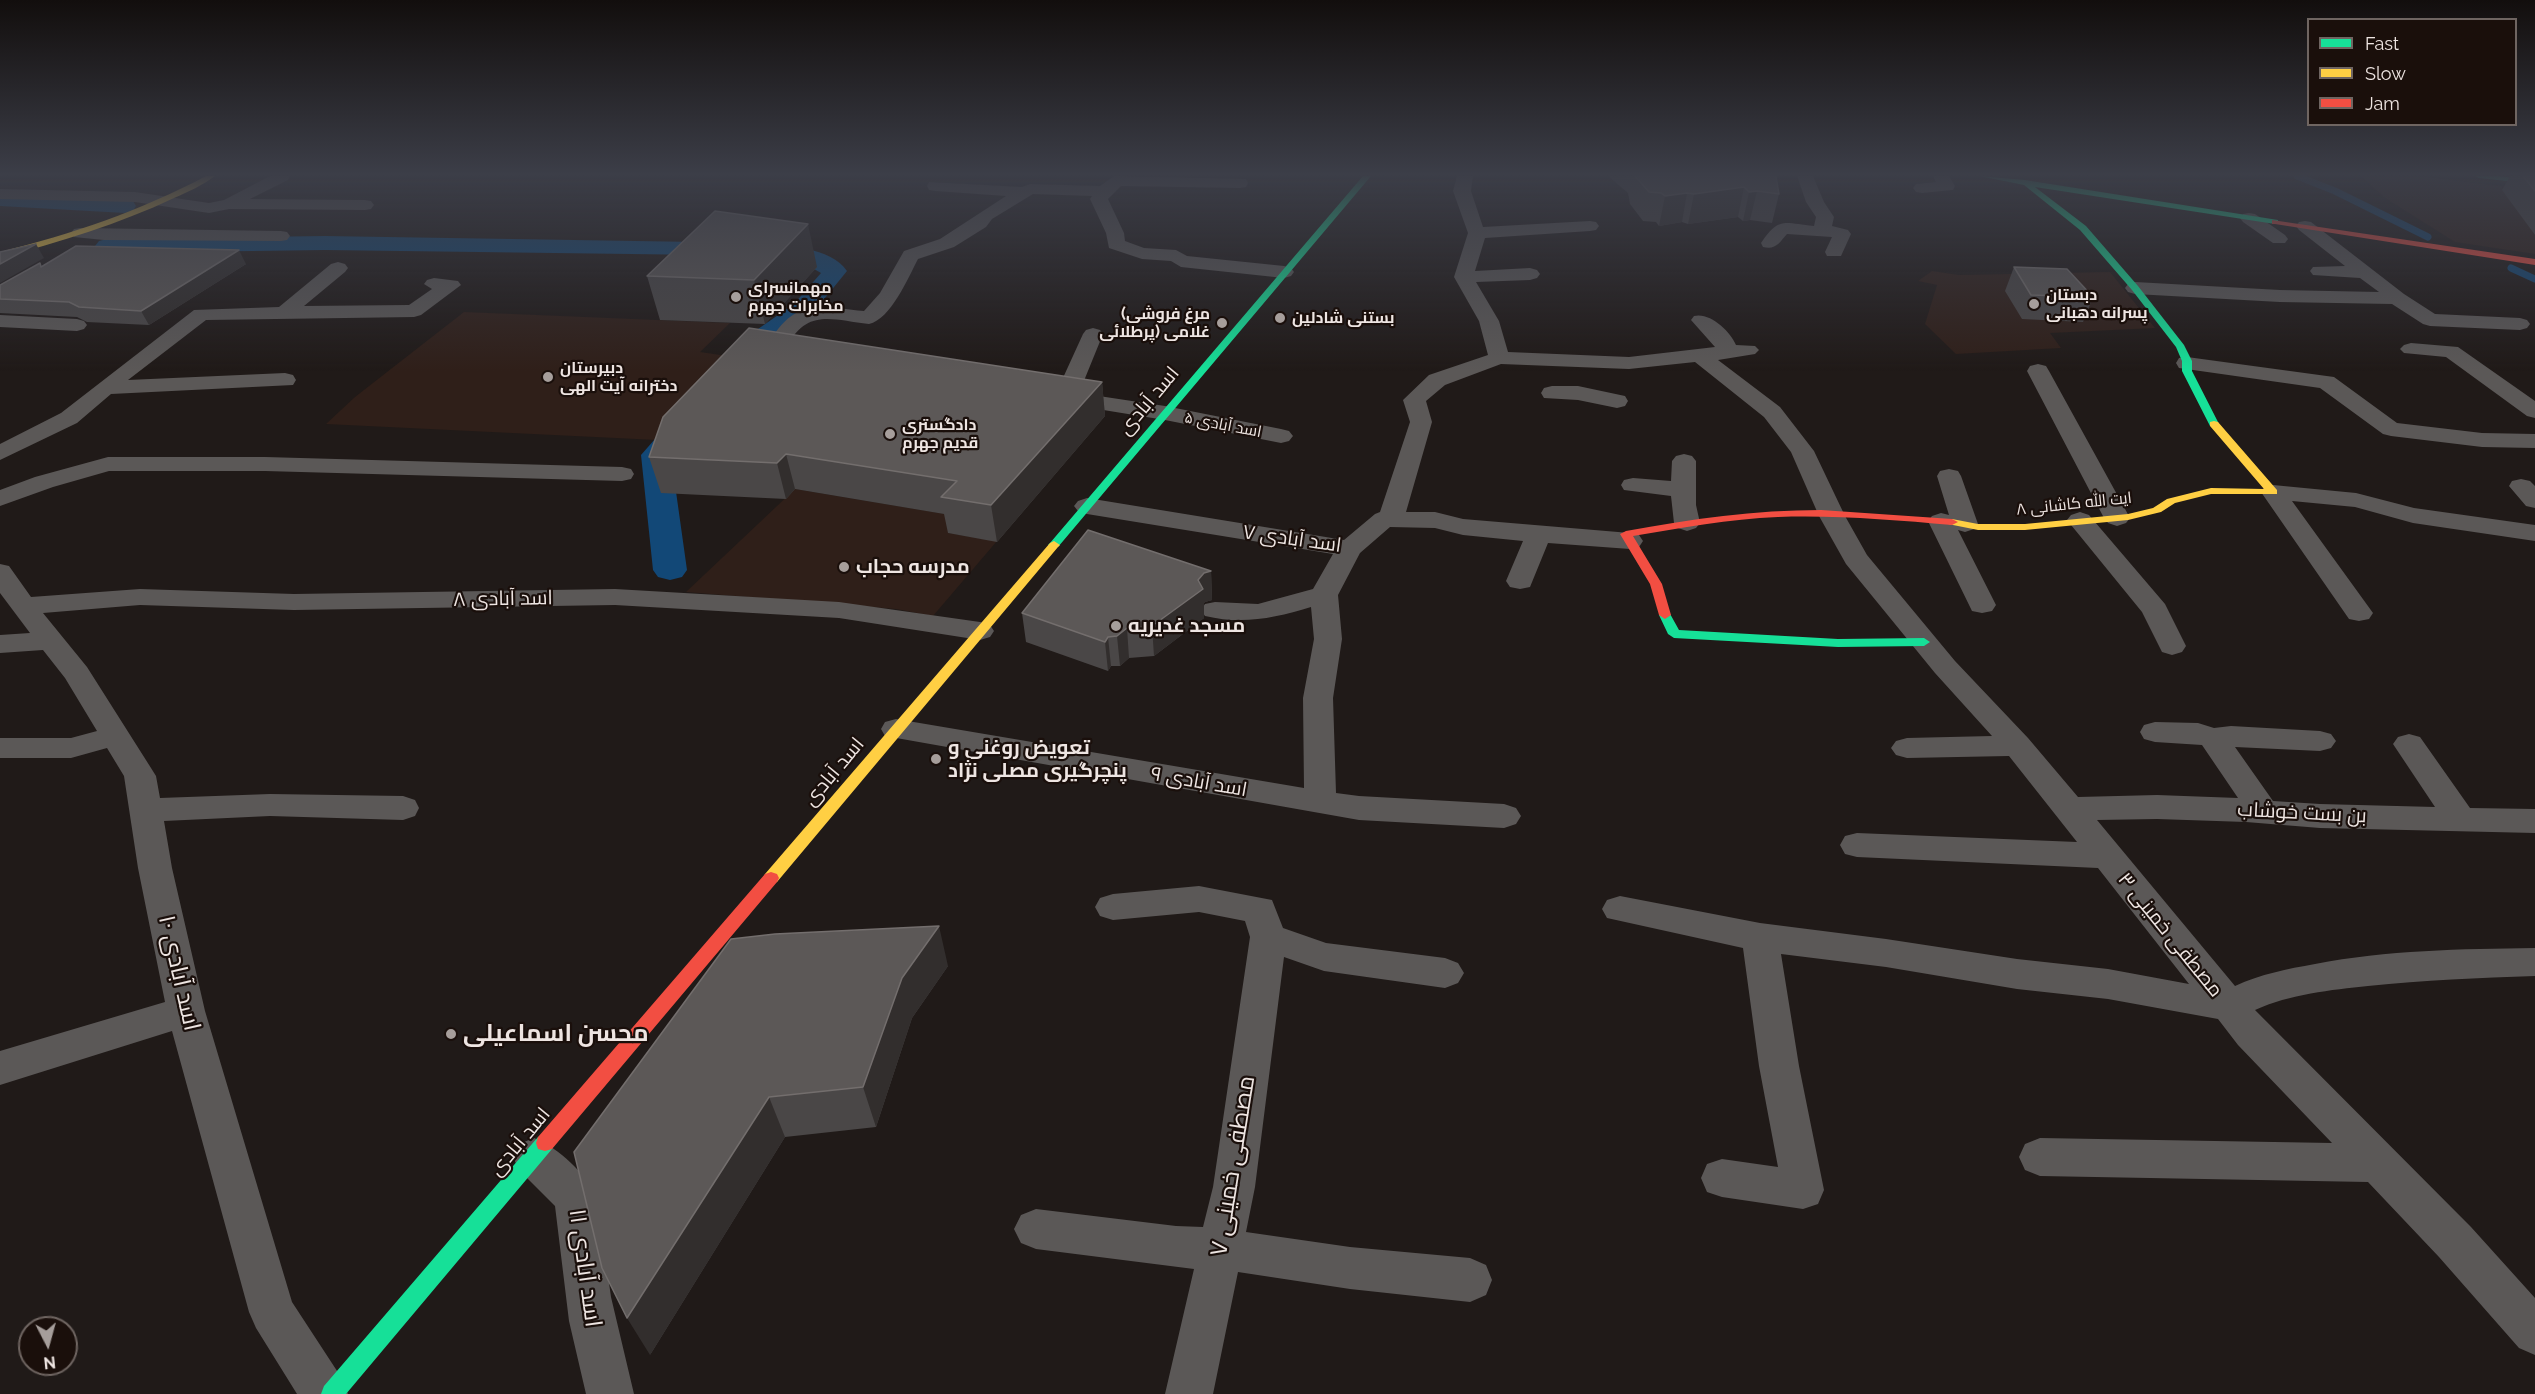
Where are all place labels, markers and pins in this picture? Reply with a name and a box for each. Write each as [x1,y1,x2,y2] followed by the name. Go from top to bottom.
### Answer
[748,278,844,316] place label: مهمانسرای مخابرات جهرم
[2046,285,2148,323] place label: دبستان پسرانه دهبانی
[729,290,743,304] marker: مهمانسرای مخابرات جهرم
[2027,297,2041,311] marker: دبستان پسرانه دهبانی
[1099,304,1210,342] place label: (مرغ فروشی غلامی (پرطلائی
[1292,308,1394,328] place label: بستنی شادلین
[1273,311,1287,325] marker: بستنی شادلین
[1215,316,1229,330] marker: (مرغ فروشی غلامی (پرطلائی
[560,358,677,396] place label: دبیرستان دخترانه آیت الهی
[541,370,555,384] marker: دبیرستان دخترانه آیت الهی
[902,415,978,453] place label: دادگستری قدیم جهرم
[883,427,897,441] marker: دادگستری قدیم جهرم
[856,555,970,579] place label: مدرسه حجاب
[837,560,851,574] marker: مدرسه حجاب
[1128,614,1245,638] place label: مسجد غدیریه
[1109,619,1123,633] marker: مسجد غدیریه
[948,736,1127,783] place label: تعویض روغنی و پنچرگیری مصلی نژاد
[929,752,943,766] marker: تعویض روغنی و پنچرگیری مصلی نژاد
[463,1020,649,1048] place label: محسن اسماعیلی
[444,1027,458,1041] marker: محسن اسماعیلی

